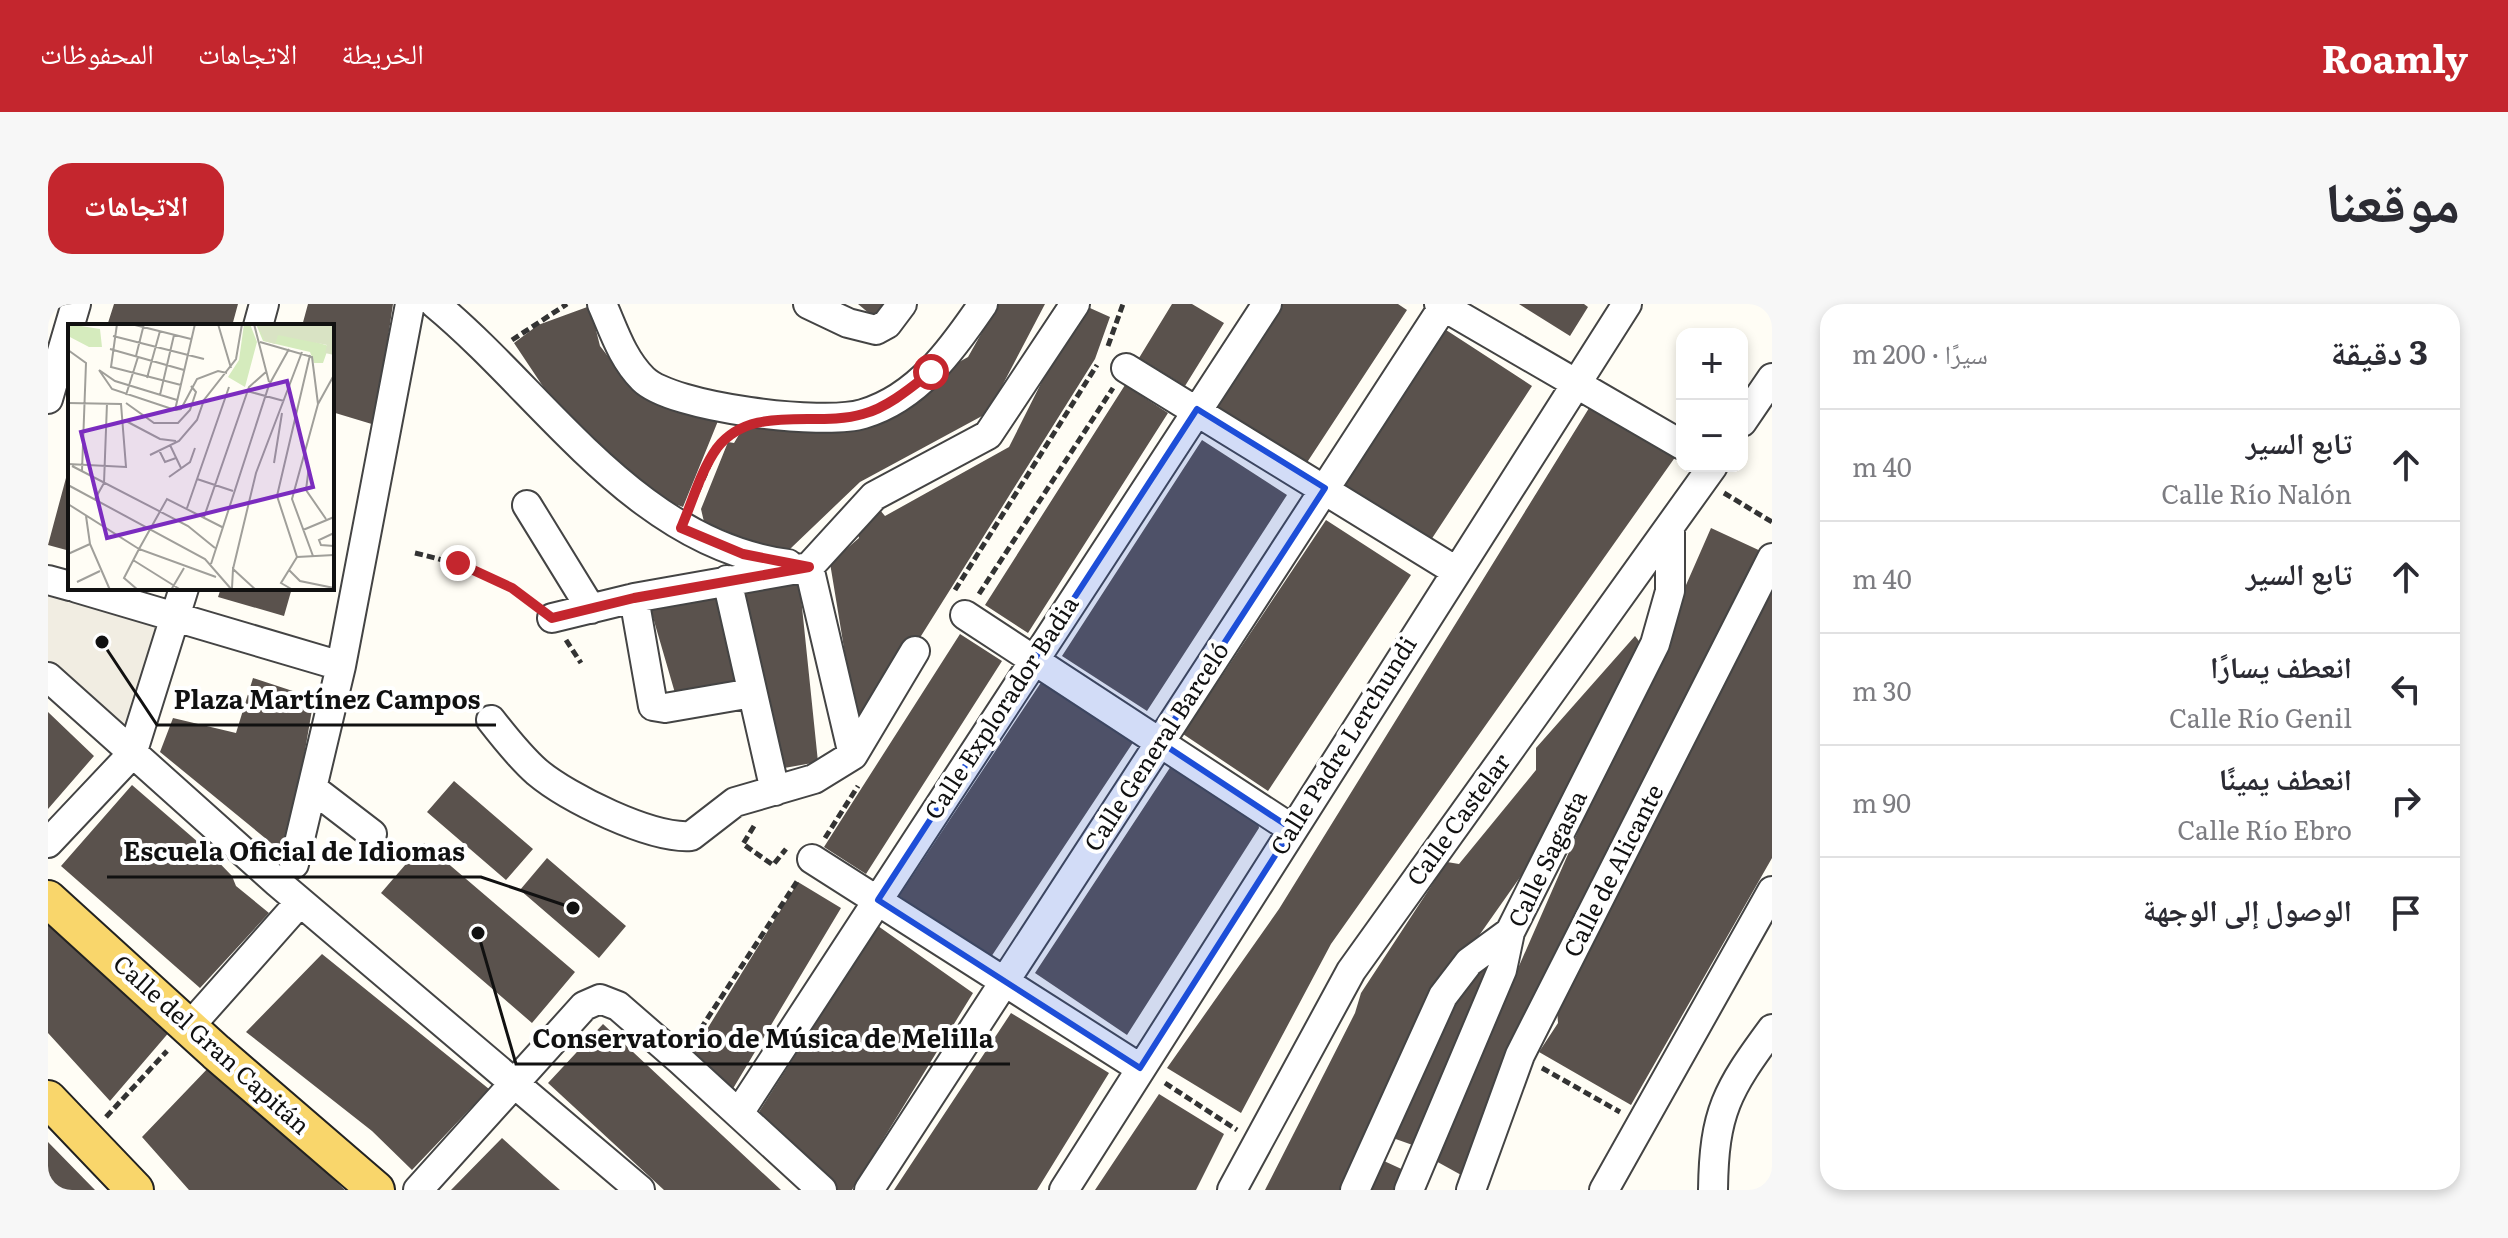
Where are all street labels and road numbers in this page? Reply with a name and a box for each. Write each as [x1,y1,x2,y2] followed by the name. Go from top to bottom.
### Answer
[914,588,1086,825] street label: Calle Explorador Badia
[1260,629,1424,861] street label: Calle Padre Lerchundi
[1074,634,1236,857] street label: Calle General Barceló
[1397,745,1517,892] street label: Calle Castelar
[1553,777,1670,962] street label: Calle de Alicante
[1497,783,1594,932] street label: Calle Sagasta
[107,945,319,1141] street label: Calle del Gran Capitán

